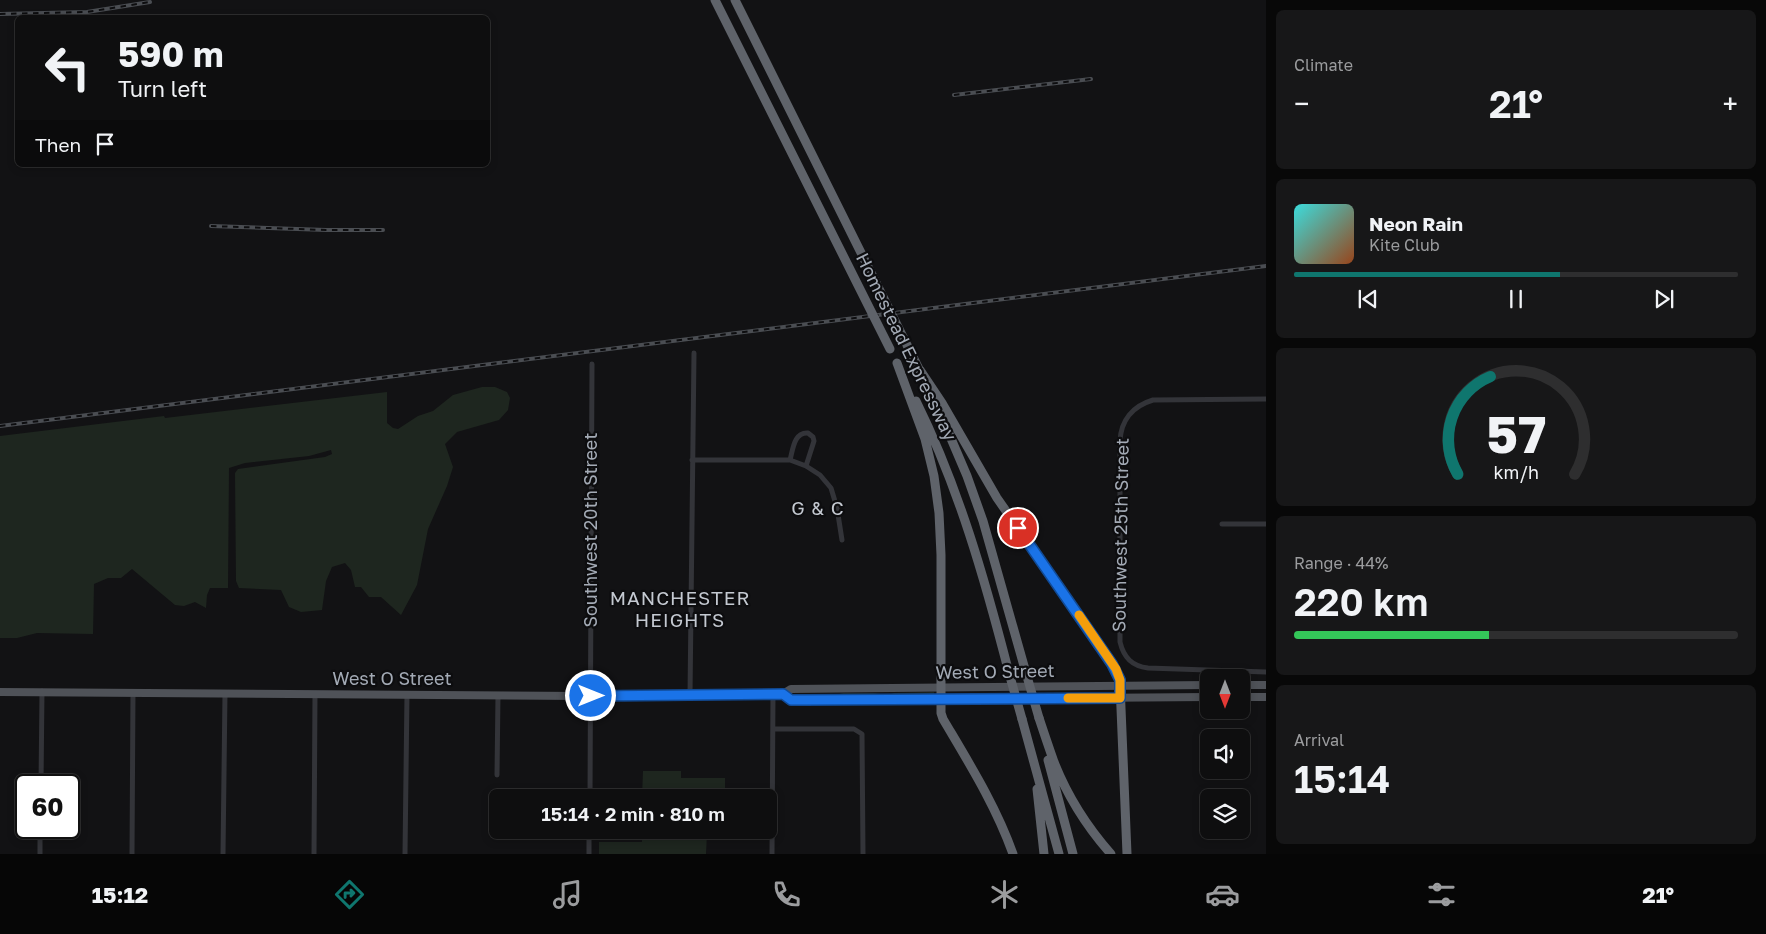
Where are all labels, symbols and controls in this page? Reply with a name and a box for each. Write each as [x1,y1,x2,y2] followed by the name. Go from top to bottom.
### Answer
[118,33,224,75] text: 590 m
[35,35,100,100] icon: left
[1294,55,1353,75] text: Climate
[118,75,207,102] text: Turn left
[1489,81,1543,126] text: 21°
[1294,87,1309,120] text: −
[1723,87,1738,120] text: +
[91,130,119,158] icon: arrive
[35,133,81,156] text: Then
[1369,212,1463,235] text: Neon Rain
[1369,235,1440,255] text: Kite Club
[852,249,962,444] street label: Homestead Expressway
[1354,285,1382,313] icon: previous
[1502,285,1530,313] icon: pause
[1650,285,1678,313] icon: next
[1486,402,1546,464] text: 57
[579,432,601,628] street label: Southwest 20th Street
[1107,438,1133,632] street label: Southwest 25th Street
[1493,461,1539,483] text: km/h
[791,496,845,519] district label: G & C
[997,507,1039,549] pin
[1004,514,1032,542] icon: arrive
[1294,553,1388,573] text: Range · 44%
[1294,579,1428,624] text: 220 km
[610,586,750,631] district label: MANCHESTER HEIGHTS
[935,659,1055,683] street label: West O Street
[332,667,452,689] street label: West O Street
[564,669,616,721] position arrow
[1200,669,1250,719] north arrow
[1200,669,1250,839] map controls
[1200,729,1250,779] button: sound
[1294,730,1344,750] text: Arrival
[1294,756,1391,801] text: 15:14
[15,774,80,839] speed limit sign: 60
[1200,789,1250,839] button: layers
[541,802,725,825] text: 15:14 · 2 min · 810 m
[332,877,367,912] icon: directions
[550,877,585,912] icon: music
[769,877,804,912] icon: phone
[987,877,1022,912] icon: climate
[1205,877,1240,912] icon: car
[1424,877,1459,912] icon: filters
[92,881,148,908] text: 15:12
[1642,881,1674,908] text: 21°

